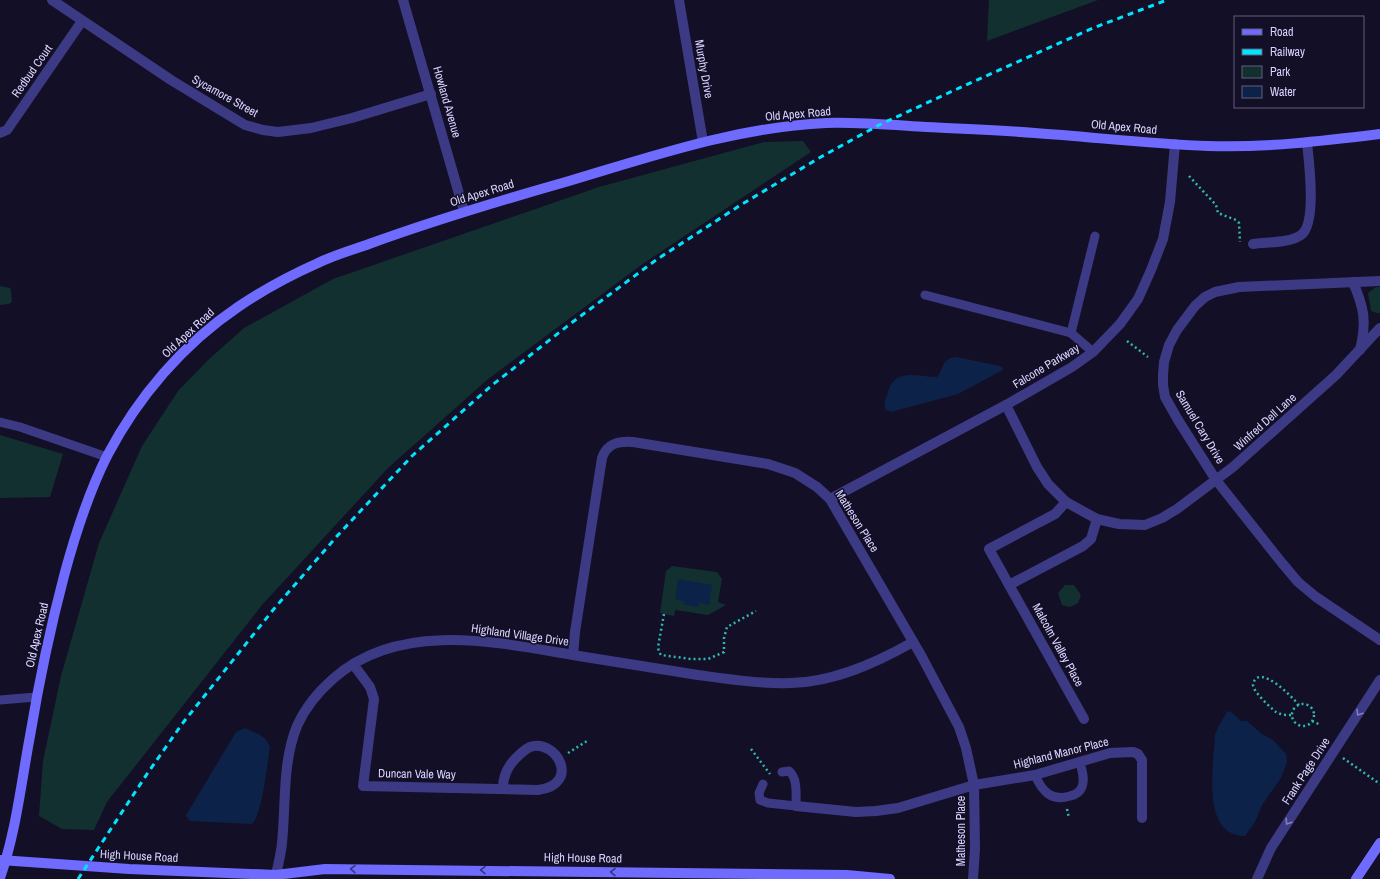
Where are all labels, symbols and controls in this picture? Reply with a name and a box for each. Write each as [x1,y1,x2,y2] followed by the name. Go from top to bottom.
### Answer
[1234,16,1364,108] legend
[1270,24,1294,40] text: Road
[691,39,717,99] street label: Murphy Drive
[8,41,56,101] street label: Redbud Court
[1270,44,1305,60] text: Railway
[429,64,465,140] street label: Howland Avenue
[1270,64,1290,80] text: Park
[189,71,261,121] street label: Sycamore Street
[1270,84,1297,100] text: Water
[764,103,832,125] street label: Old Apex Road
[1090,116,1158,138] street label: Old Apex Road
[448,176,516,210] street label: Old Apex Road
[158,305,218,361] street label: Old Apex Road
[1010,340,1082,392] street label: Falcone Parkway
[1172,387,1228,467] street label: Samuel Cary Drive
[1230,390,1300,454] street label: Winfred Dell Lane
[832,487,882,555] street label: Matheson Place
[22,601,52,669] street label: Old Apex Road
[1029,601,1087,689] street label: Malcolm Valley Place
[470,620,570,650] street label: Highland Village Drive
[1356,709,1364,716] one-way arrow
[1012,733,1110,773] street label: Highland Manor Place
[1278,734,1334,808] street label: Frank Page Drive
[378,765,456,783] street label: Duncan Vale Way
[953,796,969,866] street label: Matheson Place
[1285,818,1293,825] one-way arrow
[100,846,178,866] street label: High House Road
[544,849,622,867] street label: High House Road
[350,865,356,873] one-way arrow
[480,866,486,875] one-way arrow
[610,868,616,876] one-way arrow

